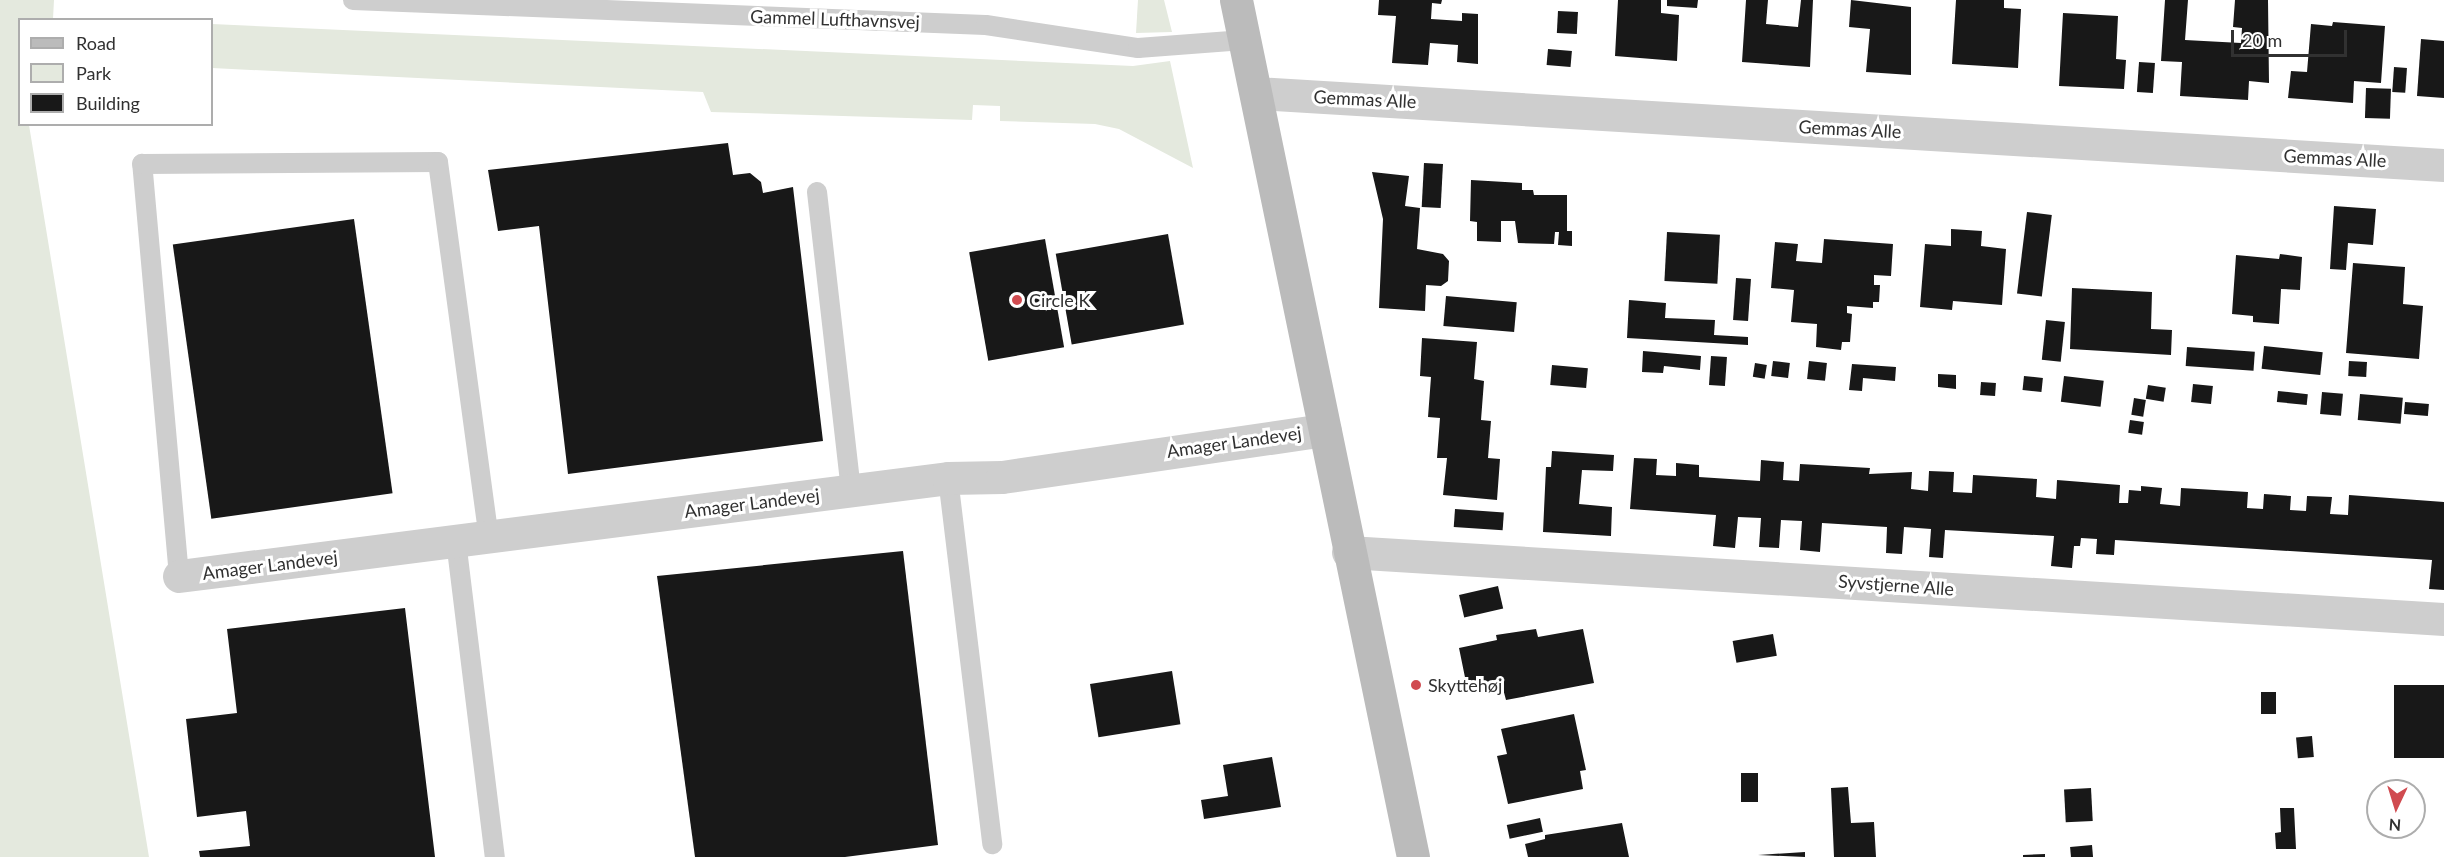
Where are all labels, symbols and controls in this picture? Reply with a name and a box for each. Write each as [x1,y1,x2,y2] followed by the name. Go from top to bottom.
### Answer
[750,5,920,33] street label: Gammel Lufthavnsvej
[18,18,213,126] legend
[2234,18,2350,56] scale bar
[2242,29,2282,51] text: 20 m
[76,32,116,54] text: Road
[76,62,111,84] text: Park
[1313,86,1417,112] street label: Gemmas Alle
[76,92,140,114] text: Building
[1798,116,1902,142] street label: Gemmas Alle
[2283,145,2387,171] street label: Gemmas Alle
[1029,289,1090,311] place label: Circle K
[1010,293,1024,307] marker: Circle K
[1165,422,1303,462] street label: Amager Landevej
[683,484,821,522] street label: Amager Landevej
[201,546,339,584] street label: Amager Landevej
[1837,570,1955,600] street label: Syvstjerne Alle
[1428,674,1502,696] place label: Skyttehøj
[1409,678,1423,692] marker: Skyttehøj
[2366,779,2426,839] north arrow
[2388,816,2402,835] text: N

